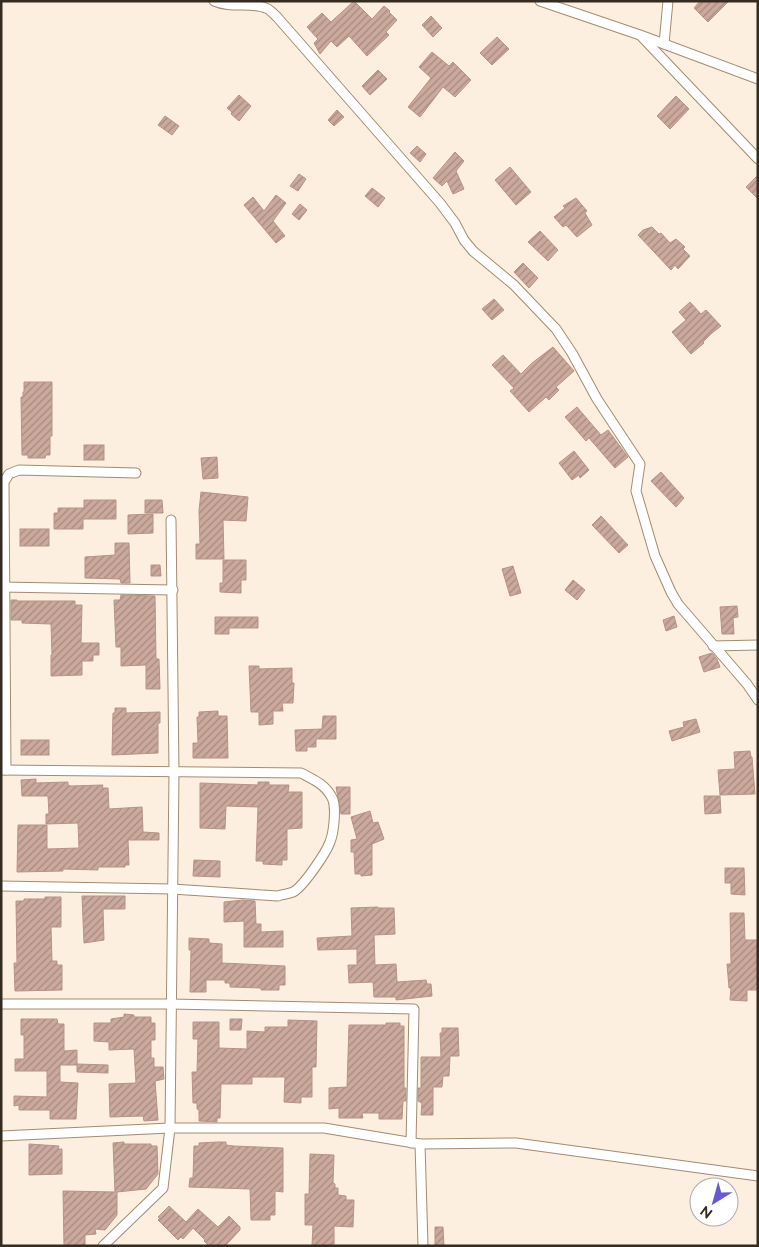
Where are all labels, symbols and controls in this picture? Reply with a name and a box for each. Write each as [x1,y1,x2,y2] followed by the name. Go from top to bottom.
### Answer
[689,1177,739,1227] north arrow
[697,1203,715,1222] text: N

